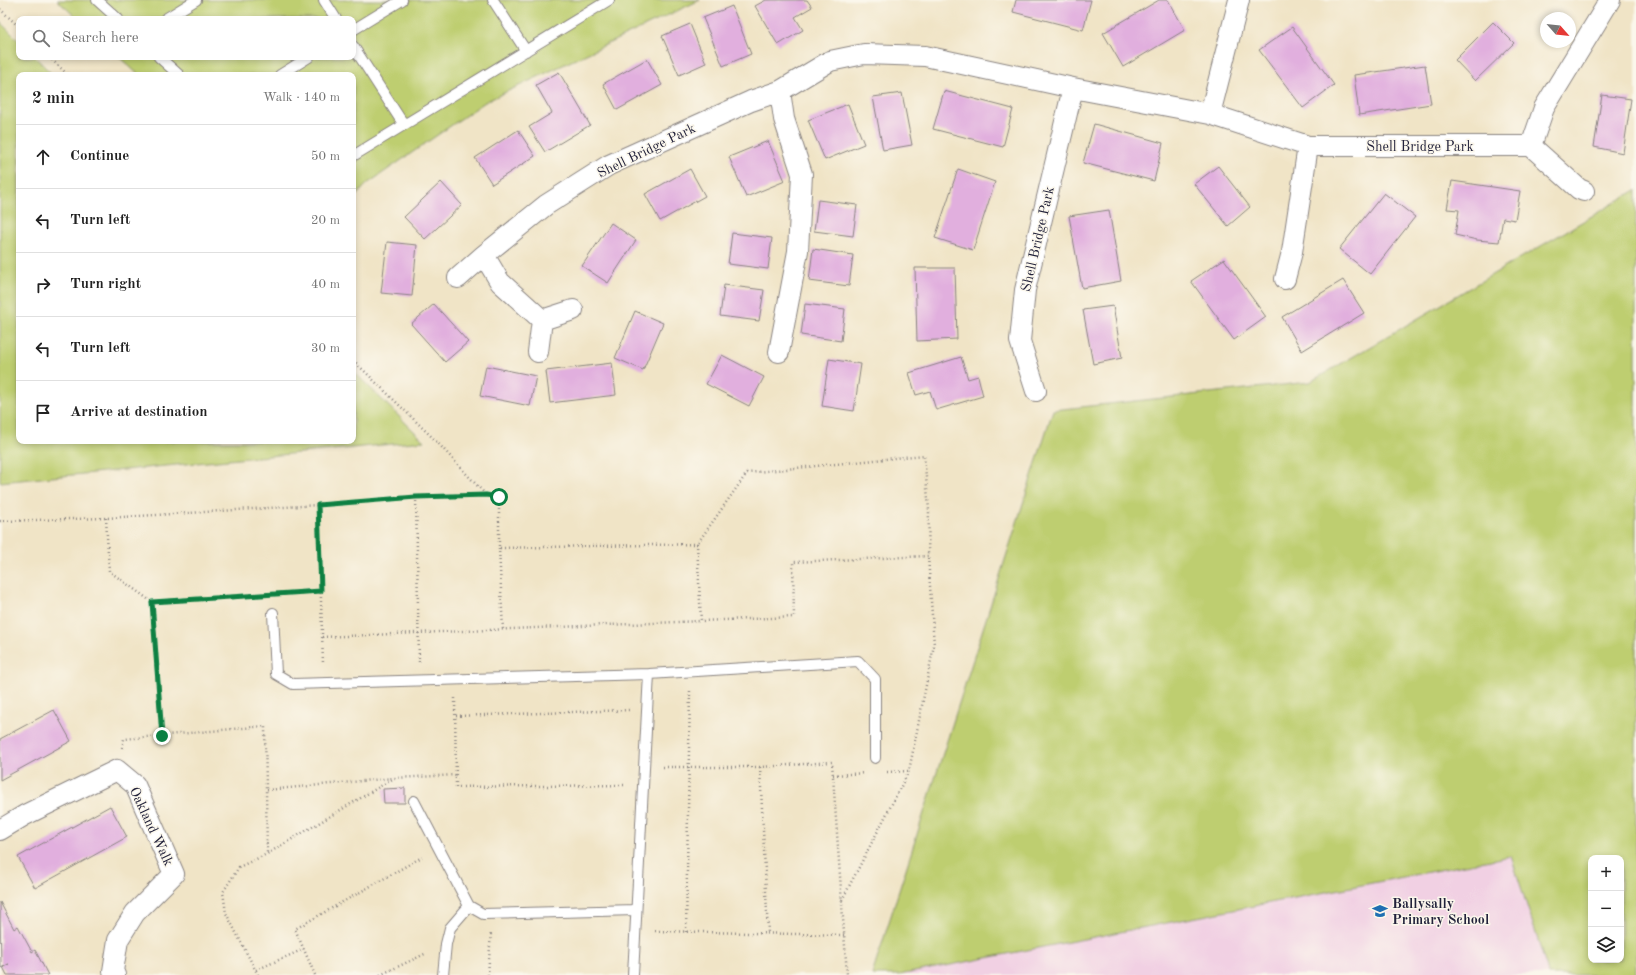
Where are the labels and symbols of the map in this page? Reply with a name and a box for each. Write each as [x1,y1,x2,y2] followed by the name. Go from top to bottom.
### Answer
[1540,12,1576,48] north arrow
[595,121,698,181] street label: Shell Bridge Park
[1366,140,1474,154] street label: Shell Bridge Park
[1019,185,1057,293] street label: Shell Bridge Park
[490,488,508,506] route start
[153,727,171,745] route end
[127,785,175,868] street label: Oakland Walk
[1392,897,1489,927] place label: Ballysally Primary School
[1371,902,1389,920] school or university icon: Ballysally Primary School

